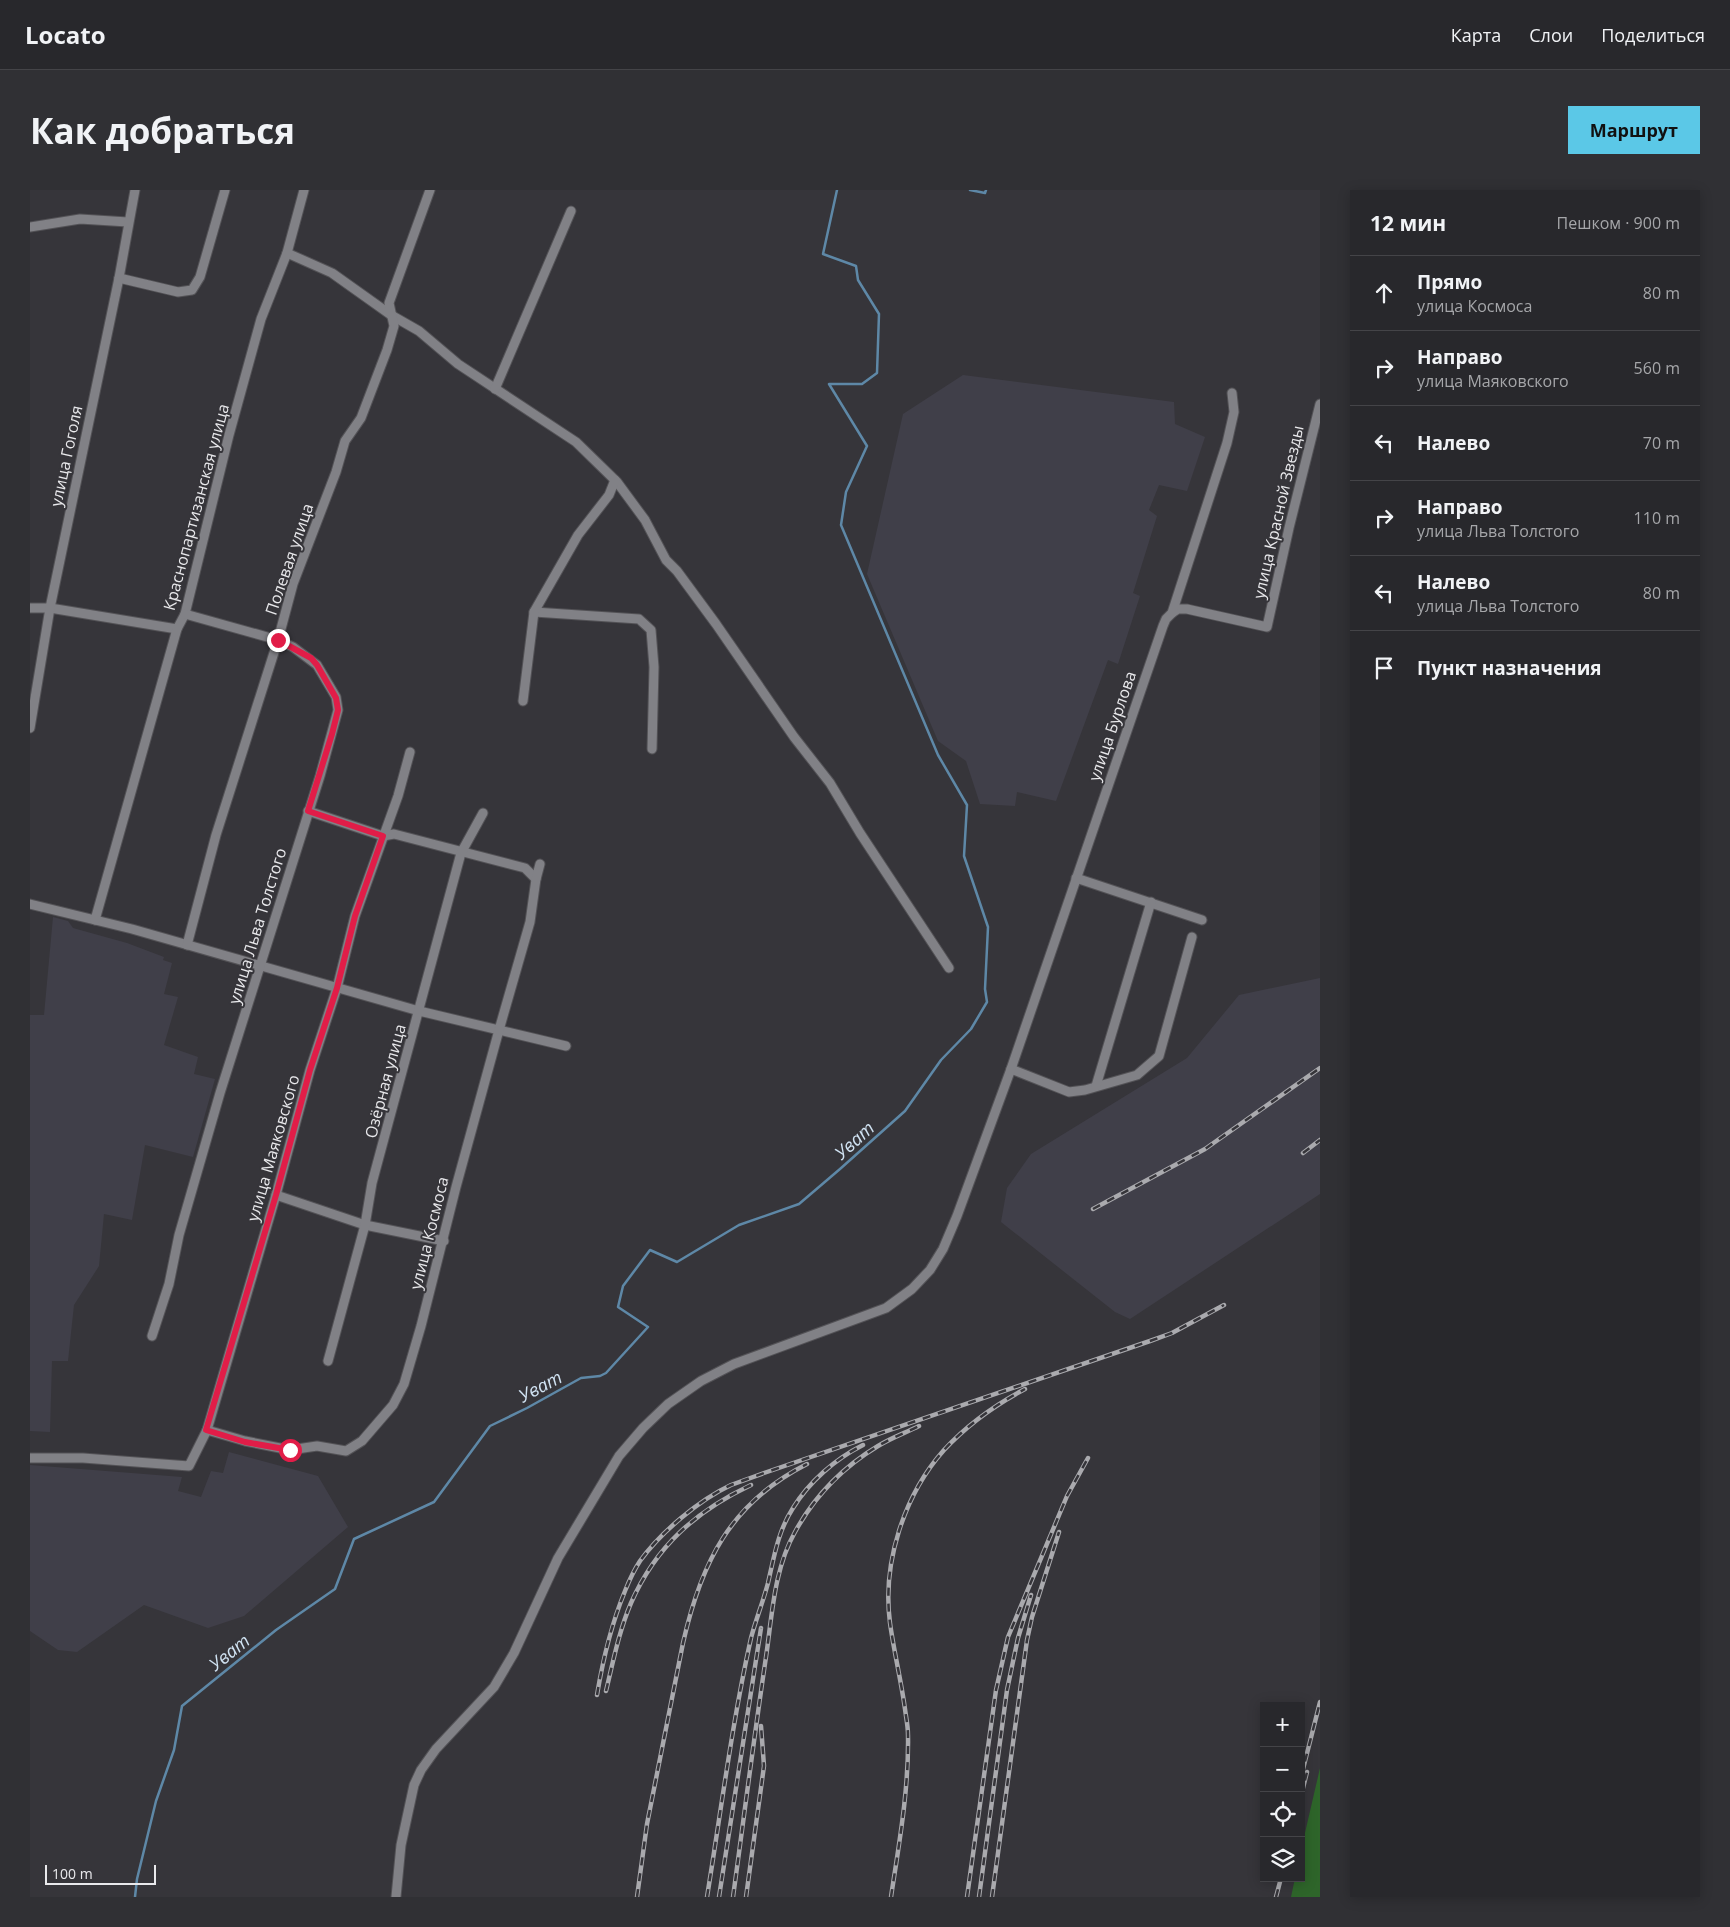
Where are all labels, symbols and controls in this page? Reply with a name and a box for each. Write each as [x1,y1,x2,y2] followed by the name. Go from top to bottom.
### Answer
[25,18,106,51] text: Locato
[1451,23,1501,47] text: Карта
[1529,23,1573,47] text: Слои
[1601,23,1705,47] text: Поделиться
[1568,106,1700,154] button: Маршрут
[30,107,295,154] text: Как добраться
[1370,209,1446,237] text: 12 мин
[1557,212,1680,234] text: Пешком · 900 m
[1417,269,1482,295] text: Прямо
[1370,279,1398,307] icon: ahead
[1643,282,1680,304] text: 80 m
[1417,295,1532,317] text: улица Космоса
[1417,344,1503,370] text: Направо
[1370,354,1398,382] icon: right
[1634,357,1680,379] text: 560 m
[1417,370,1569,392] text: улица Маяковского
[158,401,234,613] street label: Краснопартизанская улица
[45,403,87,509] street label: улица Гоголя
[1247,423,1309,601] street label: улица Красной Звезды
[1370,429,1398,457] icon: left
[1417,430,1490,456] text: Налево
[1643,432,1680,454] text: 70 m
[1417,494,1503,520] text: Направо
[260,500,318,618] street label: Полевая улица
[1370,504,1398,532] icon: right
[1634,507,1680,529] text: 110 m
[1417,520,1579,542] text: улица Льва Толстого
[1417,569,1490,595] text: Налево
[1370,579,1398,607] icon: left
[1643,582,1680,604] text: 80 m
[1417,595,1579,617] text: улица Льва Толстого
[267,629,290,652] route end
[1370,654,1398,682] icon: arrive
[1417,655,1602,681] text: Пункт назначения
[1083,668,1141,784] street label: улица Бурлова
[223,845,291,1007] street label: улица Льва Толстого
[359,1022,411,1140] street label: Озёрная улица
[242,1072,304,1224] street label: улица Маяковского
[828,1116,879,1165] water label: Уват
[404,1174,454,1292] street label: улица Космоса
[513,1365,566,1408] water label: Уват
[279,1439,302,1462] route start
[203,1628,254,1676] water label: Уват
[1260,1702,1305,1882] map controls
[1260,1702,1305,1747] button: +
[1260,1747,1305,1792] button: −
[1260,1792,1305,1837] button: locate
[1260,1837,1305,1882] button: layers
[45,1862,156,1885] scale bar
[52,1864,93,1883] text: 100 m

